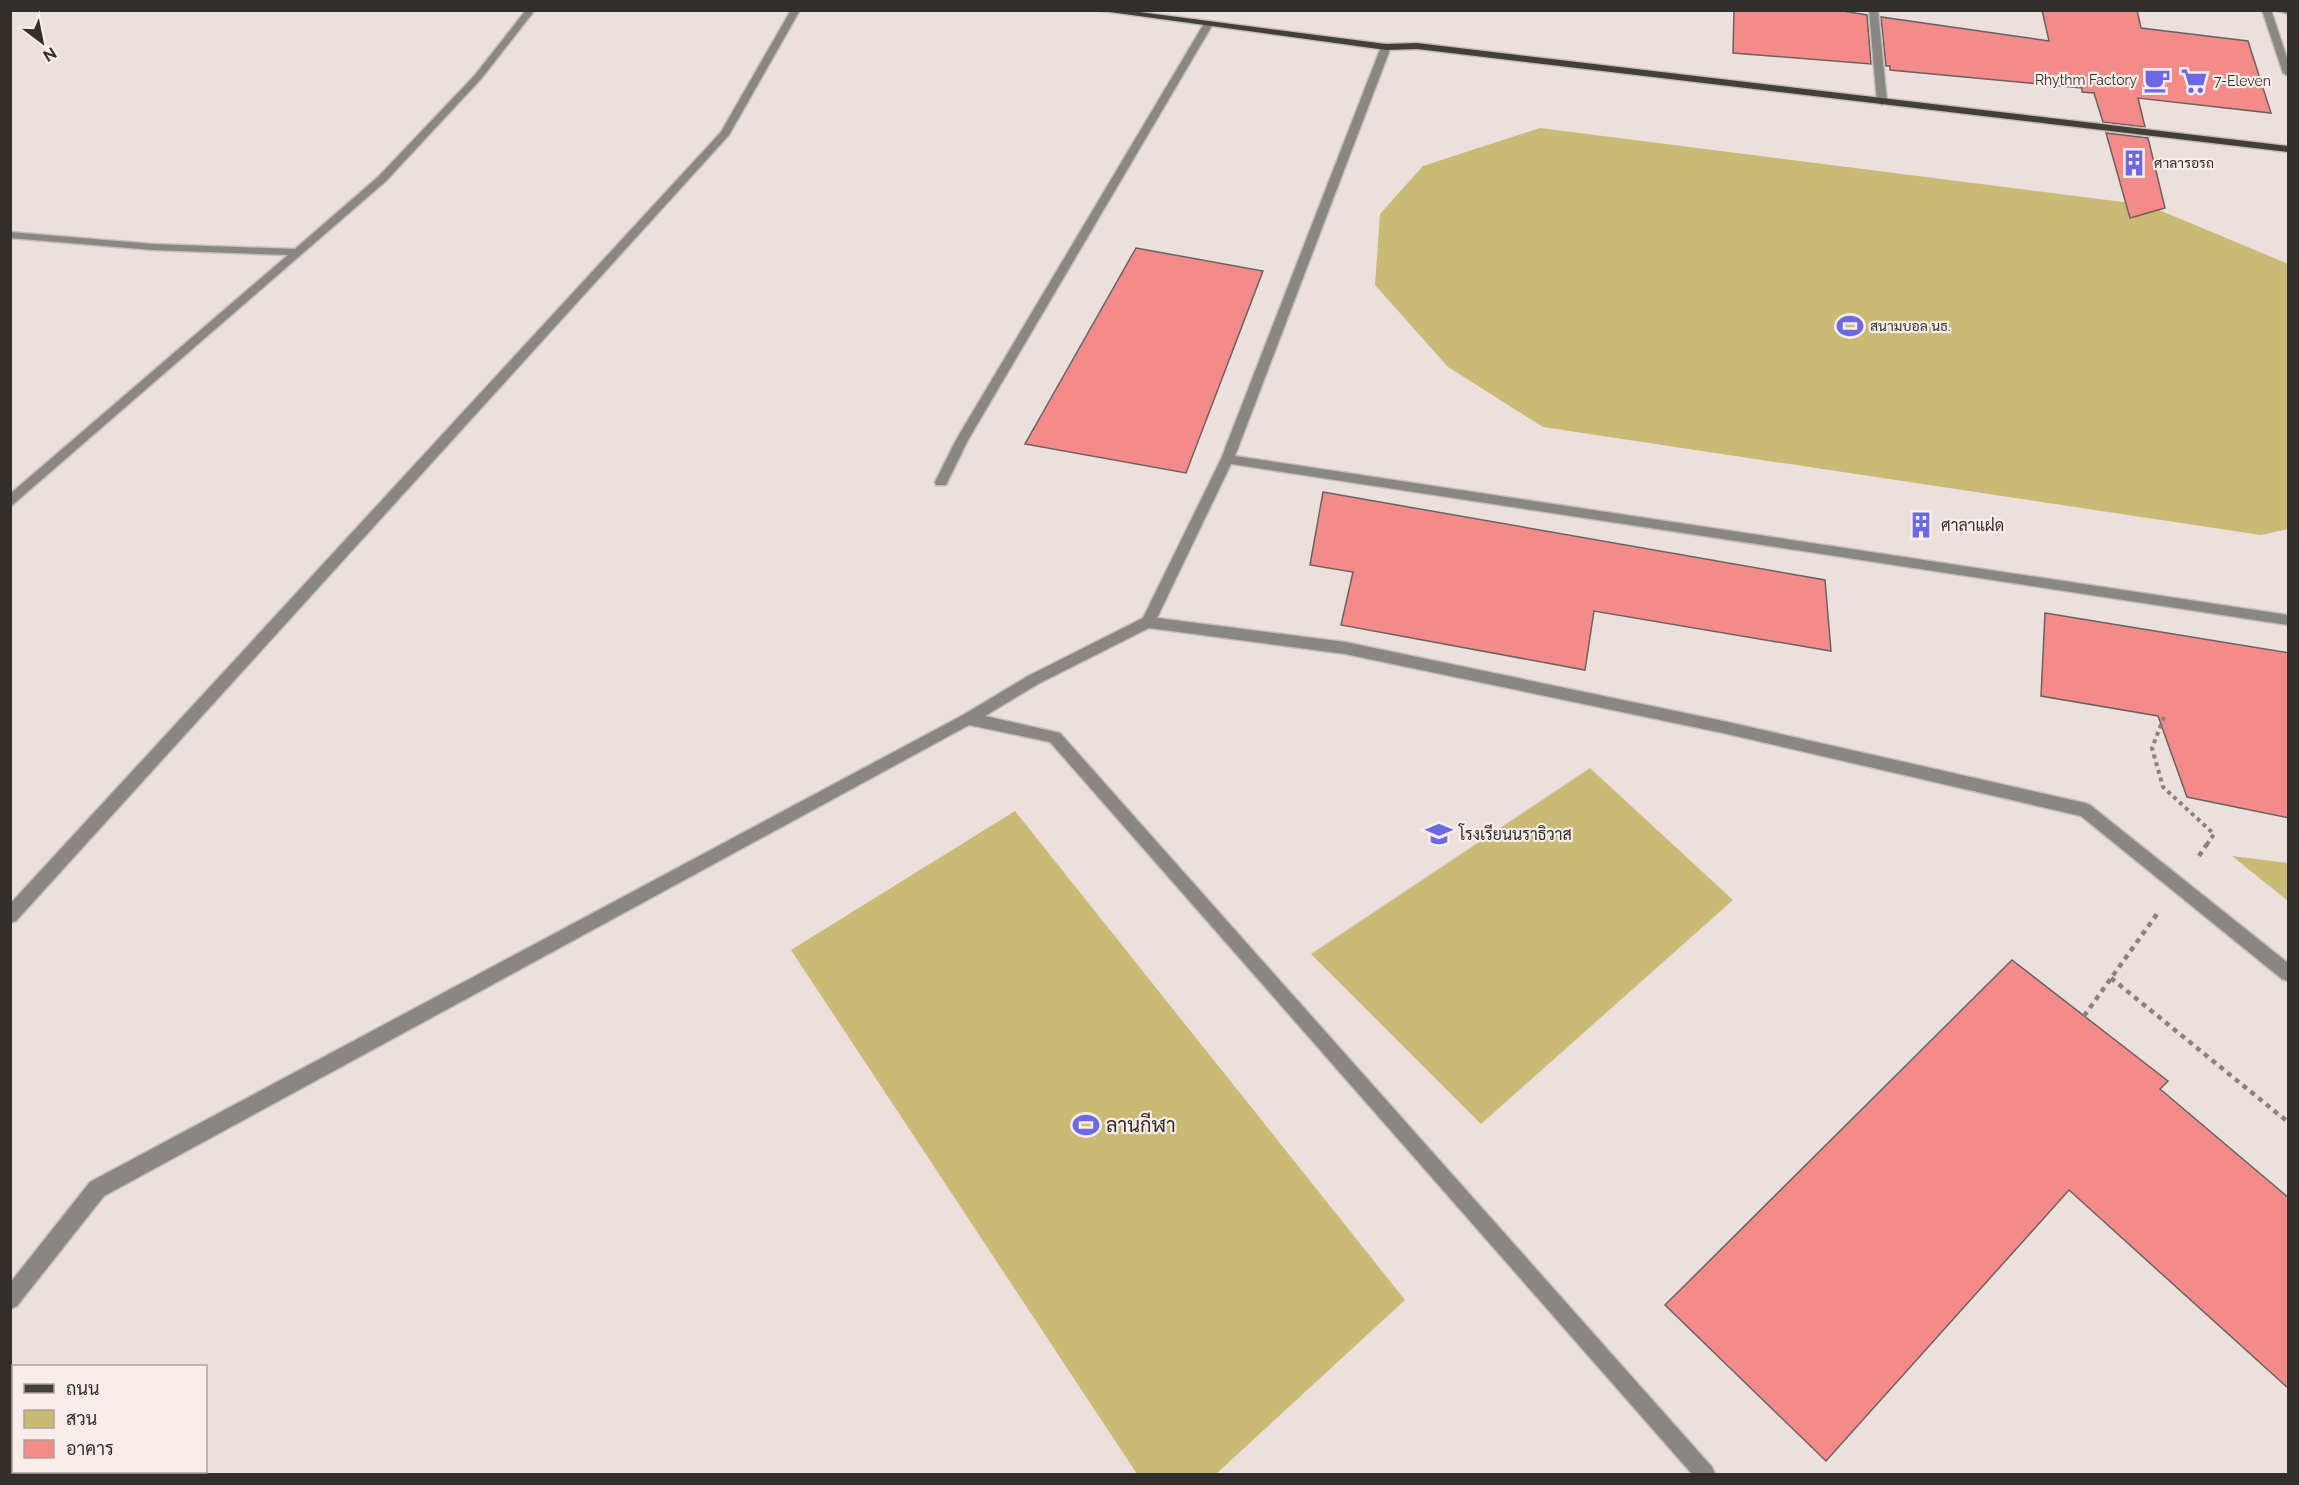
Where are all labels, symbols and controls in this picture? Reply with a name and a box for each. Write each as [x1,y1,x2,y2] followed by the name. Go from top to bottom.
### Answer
[12,12,72,72] north arrow
[39,43,60,66] text: N
[2142,65,2172,95] cafe icon: Rhythm Factory
[2179,66,2209,96] supermarket icon: 7-Eleven
[2035,72,2137,88] place label: Rhythm Factory
[2214,73,2271,89] place label: 7-Eleven
[2119,148,2149,178] building icon: ศาลารอรถ
[2154,155,2214,171] place label: ศาลารอรถ
[1835,311,1865,341] sports icon: สนามบอล นธ.
[1870,318,1951,334] place label: สนามบอล นธ.
[1906,510,1936,540] building icon: ศาลาแฝด
[1941,516,2004,535] place label: ศาลาแฝด
[1424,819,1454,849] school or university icon: โรงเรียนนราธิวาส
[1458,823,1572,844] place label: โรงเรียนนราธิวาส
[1071,1110,1101,1140] sports icon: ลานกีฬา
[1106,1112,1176,1137] place label: ลานกีฬา
[12,1365,207,1473] legend
[66,1378,99,1399] text: ถนน
[66,1408,97,1429] text: สวน
[66,1438,114,1459] text: อาคาร

